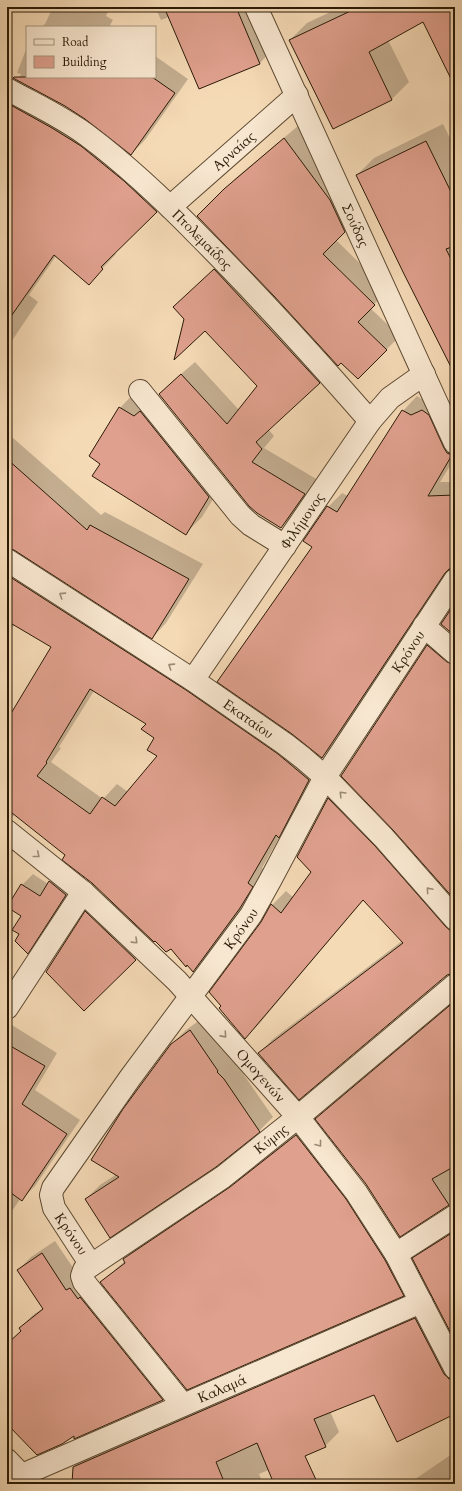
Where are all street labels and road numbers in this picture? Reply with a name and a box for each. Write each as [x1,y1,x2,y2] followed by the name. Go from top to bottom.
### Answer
[208,127,259,175] street label: Αρναίας
[337,200,374,250] street label: Σούδας
[168,205,237,274] street label: Πτολεμαίδος
[276,489,328,553] street label: Φιλήμονος
[387,626,429,676] street label: Κρόνου
[219,694,278,743] street label: Εκαταίου
[219,904,263,953] street label: Κρόνου
[232,1044,290,1106] street label: Ομογενών
[250,1119,292,1158] street label: Κύμης
[50,1209,92,1259] street label: Κρόνου
[195,1369,249,1407] street label: Καλαμά

